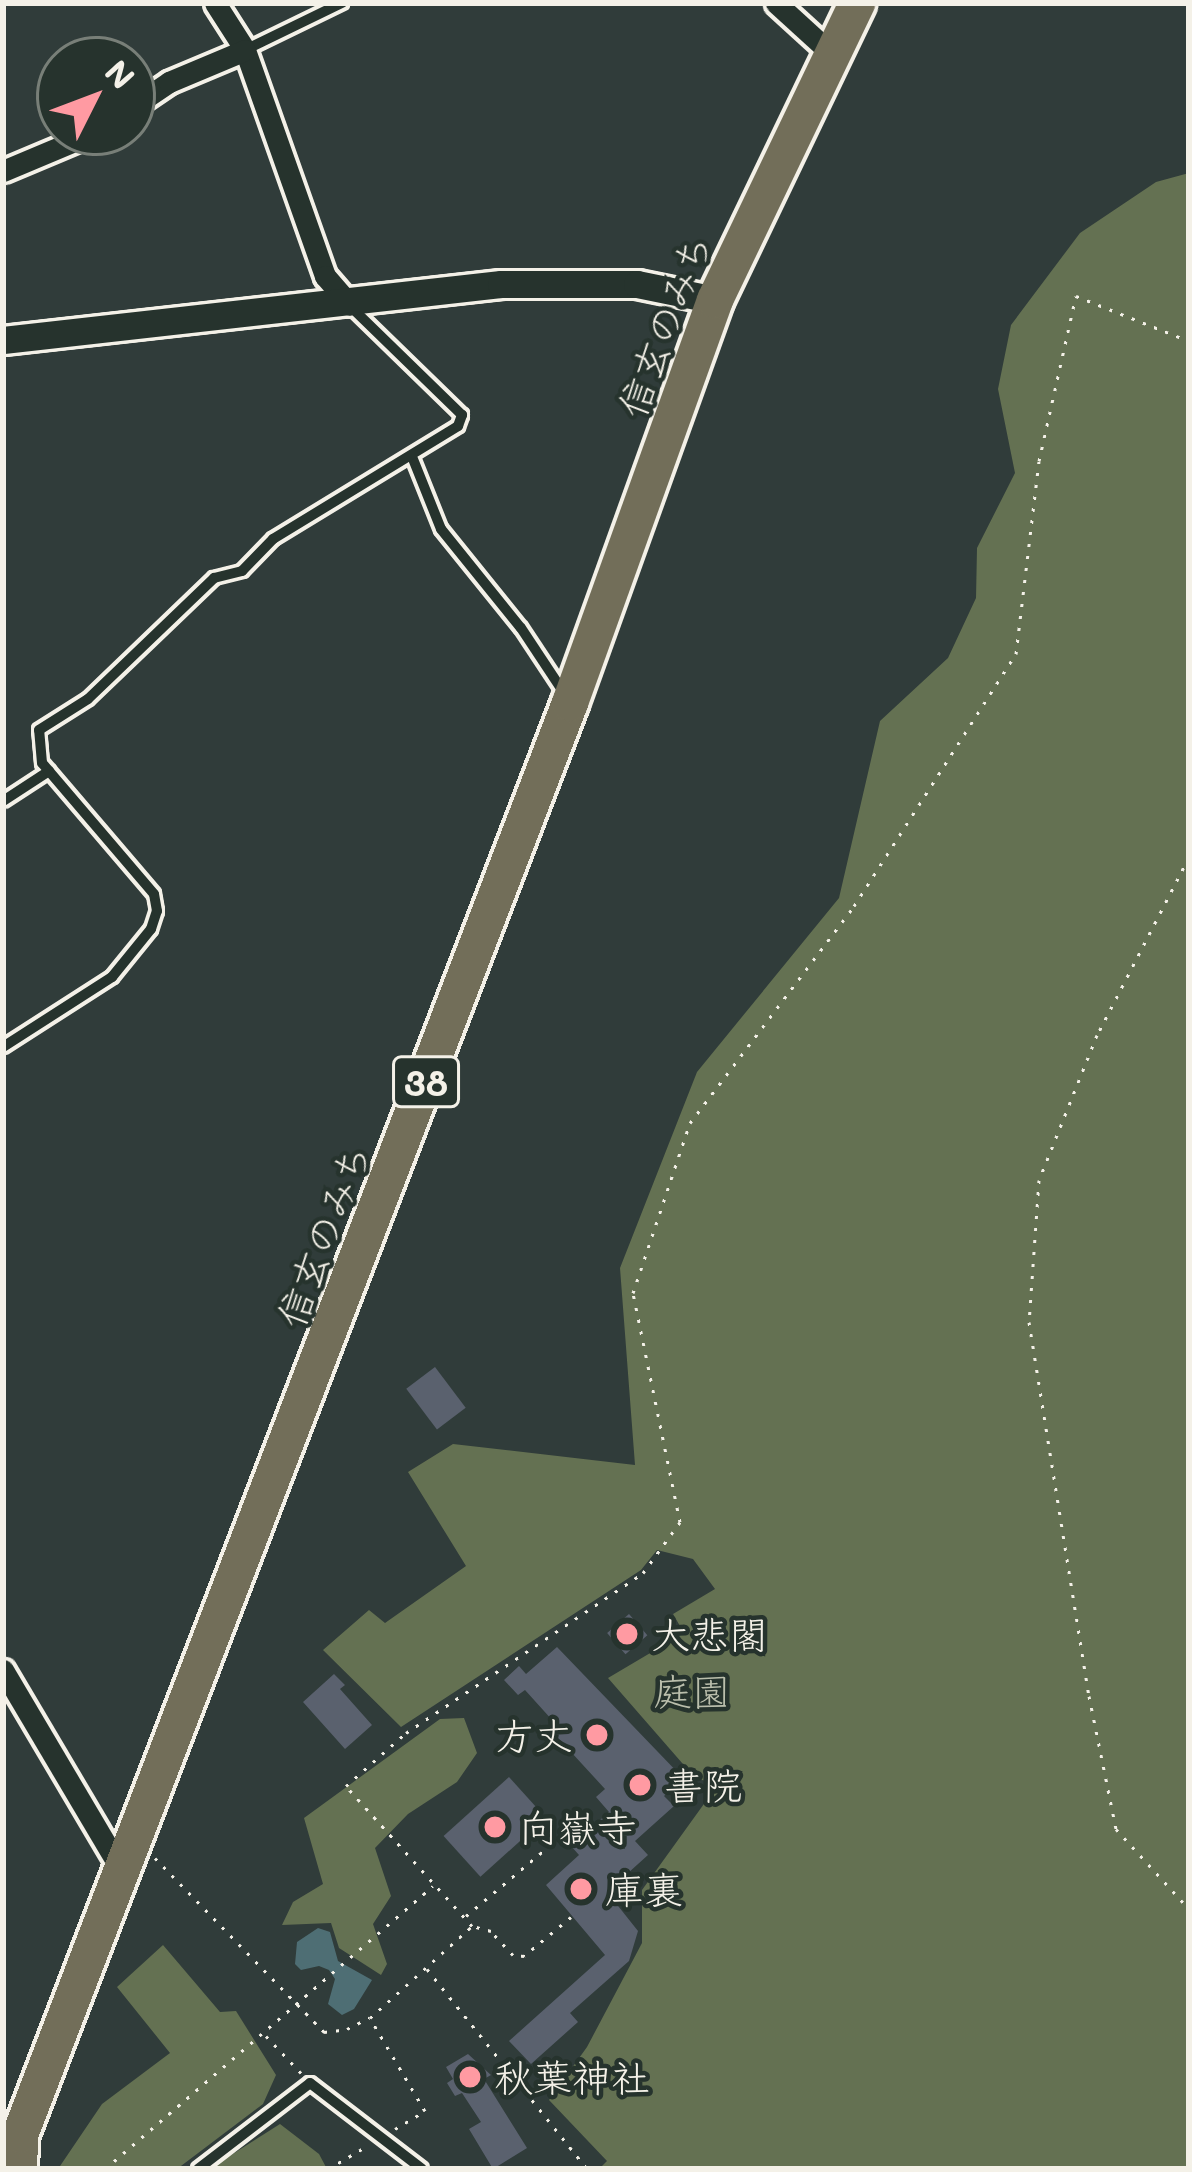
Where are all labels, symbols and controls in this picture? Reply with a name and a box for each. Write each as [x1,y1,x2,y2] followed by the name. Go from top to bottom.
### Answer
[36,36,156,156] north arrow
[97,50,145,97] text: N
[607,226,721,424] street label: 信玄のみち
[390,1052,462,1112] road number: 38
[266,1136,380,1334] street label: 信玄のみち
[651,1611,768,1657] place label: 大悲閣
[614,1621,640,1647] marker: 大悲閣
[653,1668,731,1714] park label: 庭園
[495,1712,573,1758] place label: 方丈
[584,1722,610,1748] marker: 方丈
[664,1762,742,1808] place label: 書院
[627,1772,653,1798] marker: 書院
[519,1804,636,1850] place label: 向嶽寺
[482,1814,508,1840] marker: 向嶽寺
[605,1866,683,1912] place label: 庫裏
[568,1876,594,1902] marker: 庫裏
[494,2054,650,2100] place label: 秋葉神社
[457,2064,483,2090] marker: 秋葉神社

